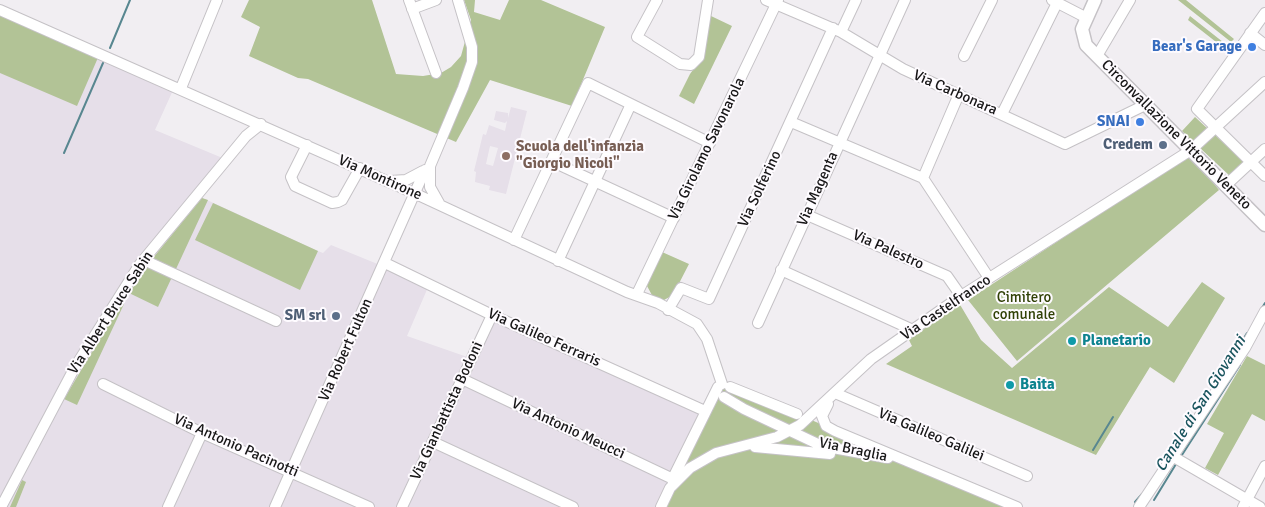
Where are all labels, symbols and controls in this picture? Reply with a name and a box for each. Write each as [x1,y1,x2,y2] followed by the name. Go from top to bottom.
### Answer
[1152,38,1242,56] place label: Bear's Garage
[1246,41,1258,53] marker: Bear's Garage
[1097,56,1255,214] street label: Circonvallazione Vittorio Veneto
[910,66,1000,120] street label: Via Carbonara
[665,75,749,223] street label: Via Girolamo Savonarola
[1097,113,1130,131] place label: SNAI
[1134,116,1146,128] marker: SNAI
[1103,136,1153,154] place label: Credem
[516,138,644,173] place label: Scuola dell'infanzia "Giorgio Nicoli"
[1157,139,1169,151] marker: Credem
[734,148,786,230] street label: Via Solferino
[794,149,842,229] street label: Via Magenta
[500,150,512,162] marker: Scuola dell'infanzia "Giorgio Nicoli"
[335,152,425,204] street label: Via Montirone
[850,226,926,274] street label: Via Palestro
[64,248,158,378] street label: Via Albert Bruce Sabin
[897,271,995,345] street label: Via Castelfranco
[993,289,1055,324] park label: Cimitero comunale
[315,296,377,404] street label: Via Robert Fulton
[485,305,603,371] street label: Via Galileo Ferraris
[285,307,326,325] place label: SM srl
[330,310,342,322] marker: SM srl
[1082,332,1151,350] place label: Planetario
[1152,333,1250,475] water label: Canale di San Giovanni
[1066,335,1078,347] marker: Planetario
[407,339,487,483] street label: Via Gianbattista Bodoni
[1020,376,1055,394] place label: Baita
[1004,379,1016,391] marker: Baita
[508,395,628,463] street label: Via Antonio Meucci
[875,405,987,465] street label: Via Galileo Galilei
[171,410,301,482] street label: Via Antonio Pacinotti
[817,434,889,466] street label: Via Braglia

